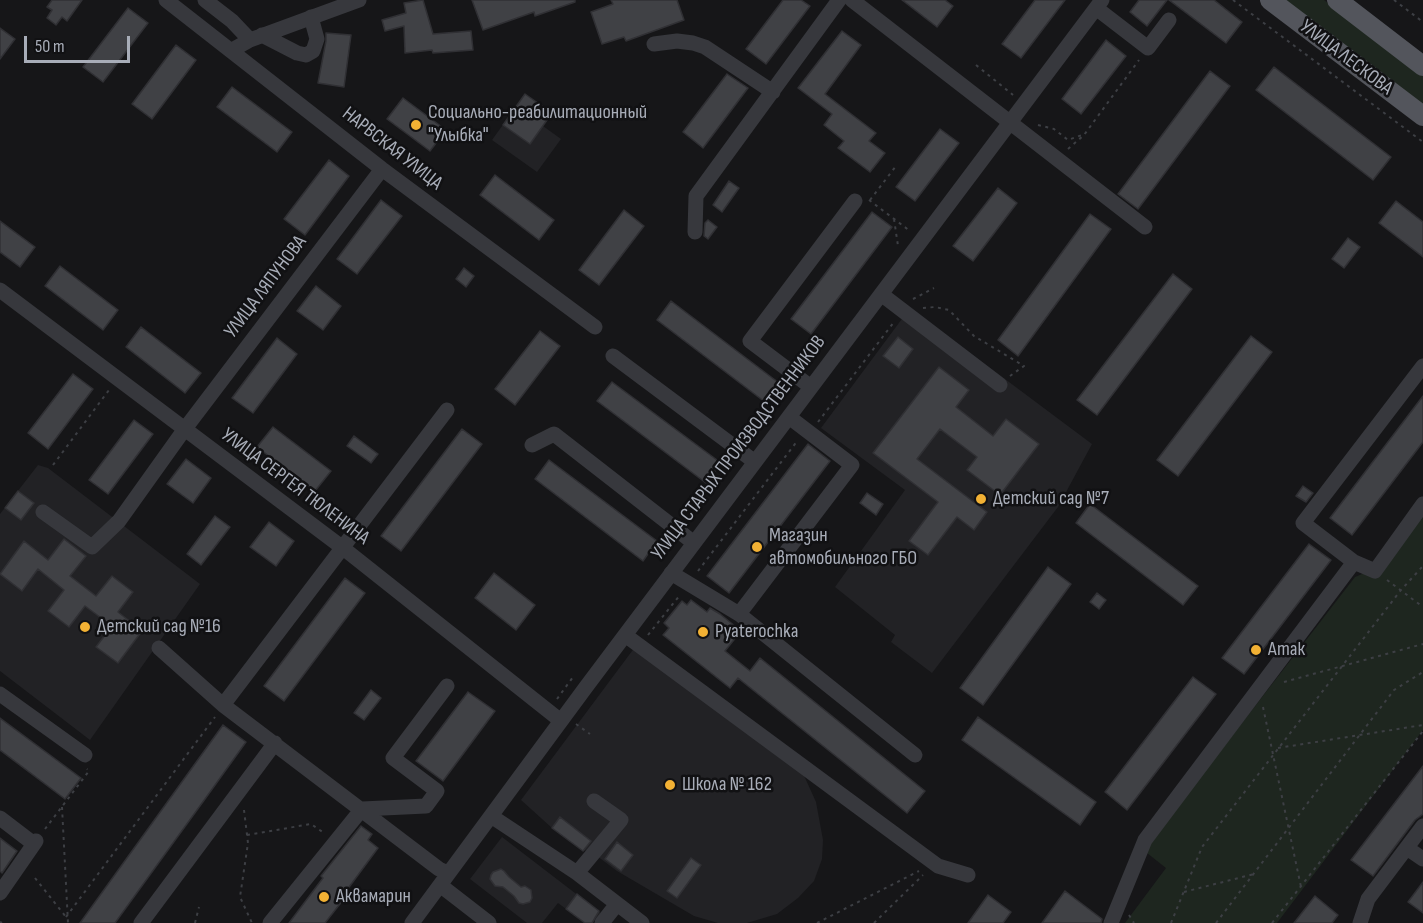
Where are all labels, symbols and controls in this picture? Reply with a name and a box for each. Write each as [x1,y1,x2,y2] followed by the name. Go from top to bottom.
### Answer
[1295,15,1397,101] street label: УЛИЦА ЛЕСКОВА
[27,24,134,62] scale bar
[35,36,65,57] text: 50 m
[428,101,647,148] place label: Социально-реабилитационный "Улыбка"
[337,102,447,196] street label: НАРВСКАЯ УЛИЦА
[409,118,423,132] marker: Социально-реабилитационный "Улыбка"
[220,231,312,343] street label: УЛИЦА ЛЯПУНОВА
[647,331,831,565] street label: УЛИЦА СТАРЫХ ПРОИЗВОДСТВЕННИКОВ
[216,423,374,551] street label: УЛИЦА СЕРГЕЯ ТЮЛЕНИНА
[993,487,1109,511] place label: Детский сад №7
[974,492,988,506] marker: Детский сад №7
[769,524,917,571] place label: Магазин автомобильного ГБО
[750,540,764,554] marker: Магазин автомобильного ГБО
[97,615,221,639] place label: Детский сад №16
[78,620,92,634] marker: Детский сад №16
[715,620,798,644] place label: Pyaterochka
[696,625,710,639] marker: Pyaterochka
[1268,638,1305,662] place label: Атак
[1249,643,1263,657] marker: Атак
[682,773,772,797] place label: Школа № 162
[663,778,677,792] marker: Школа № 162
[336,885,411,909] place label: Аквамарин
[317,890,331,904] marker: Аквамарин

